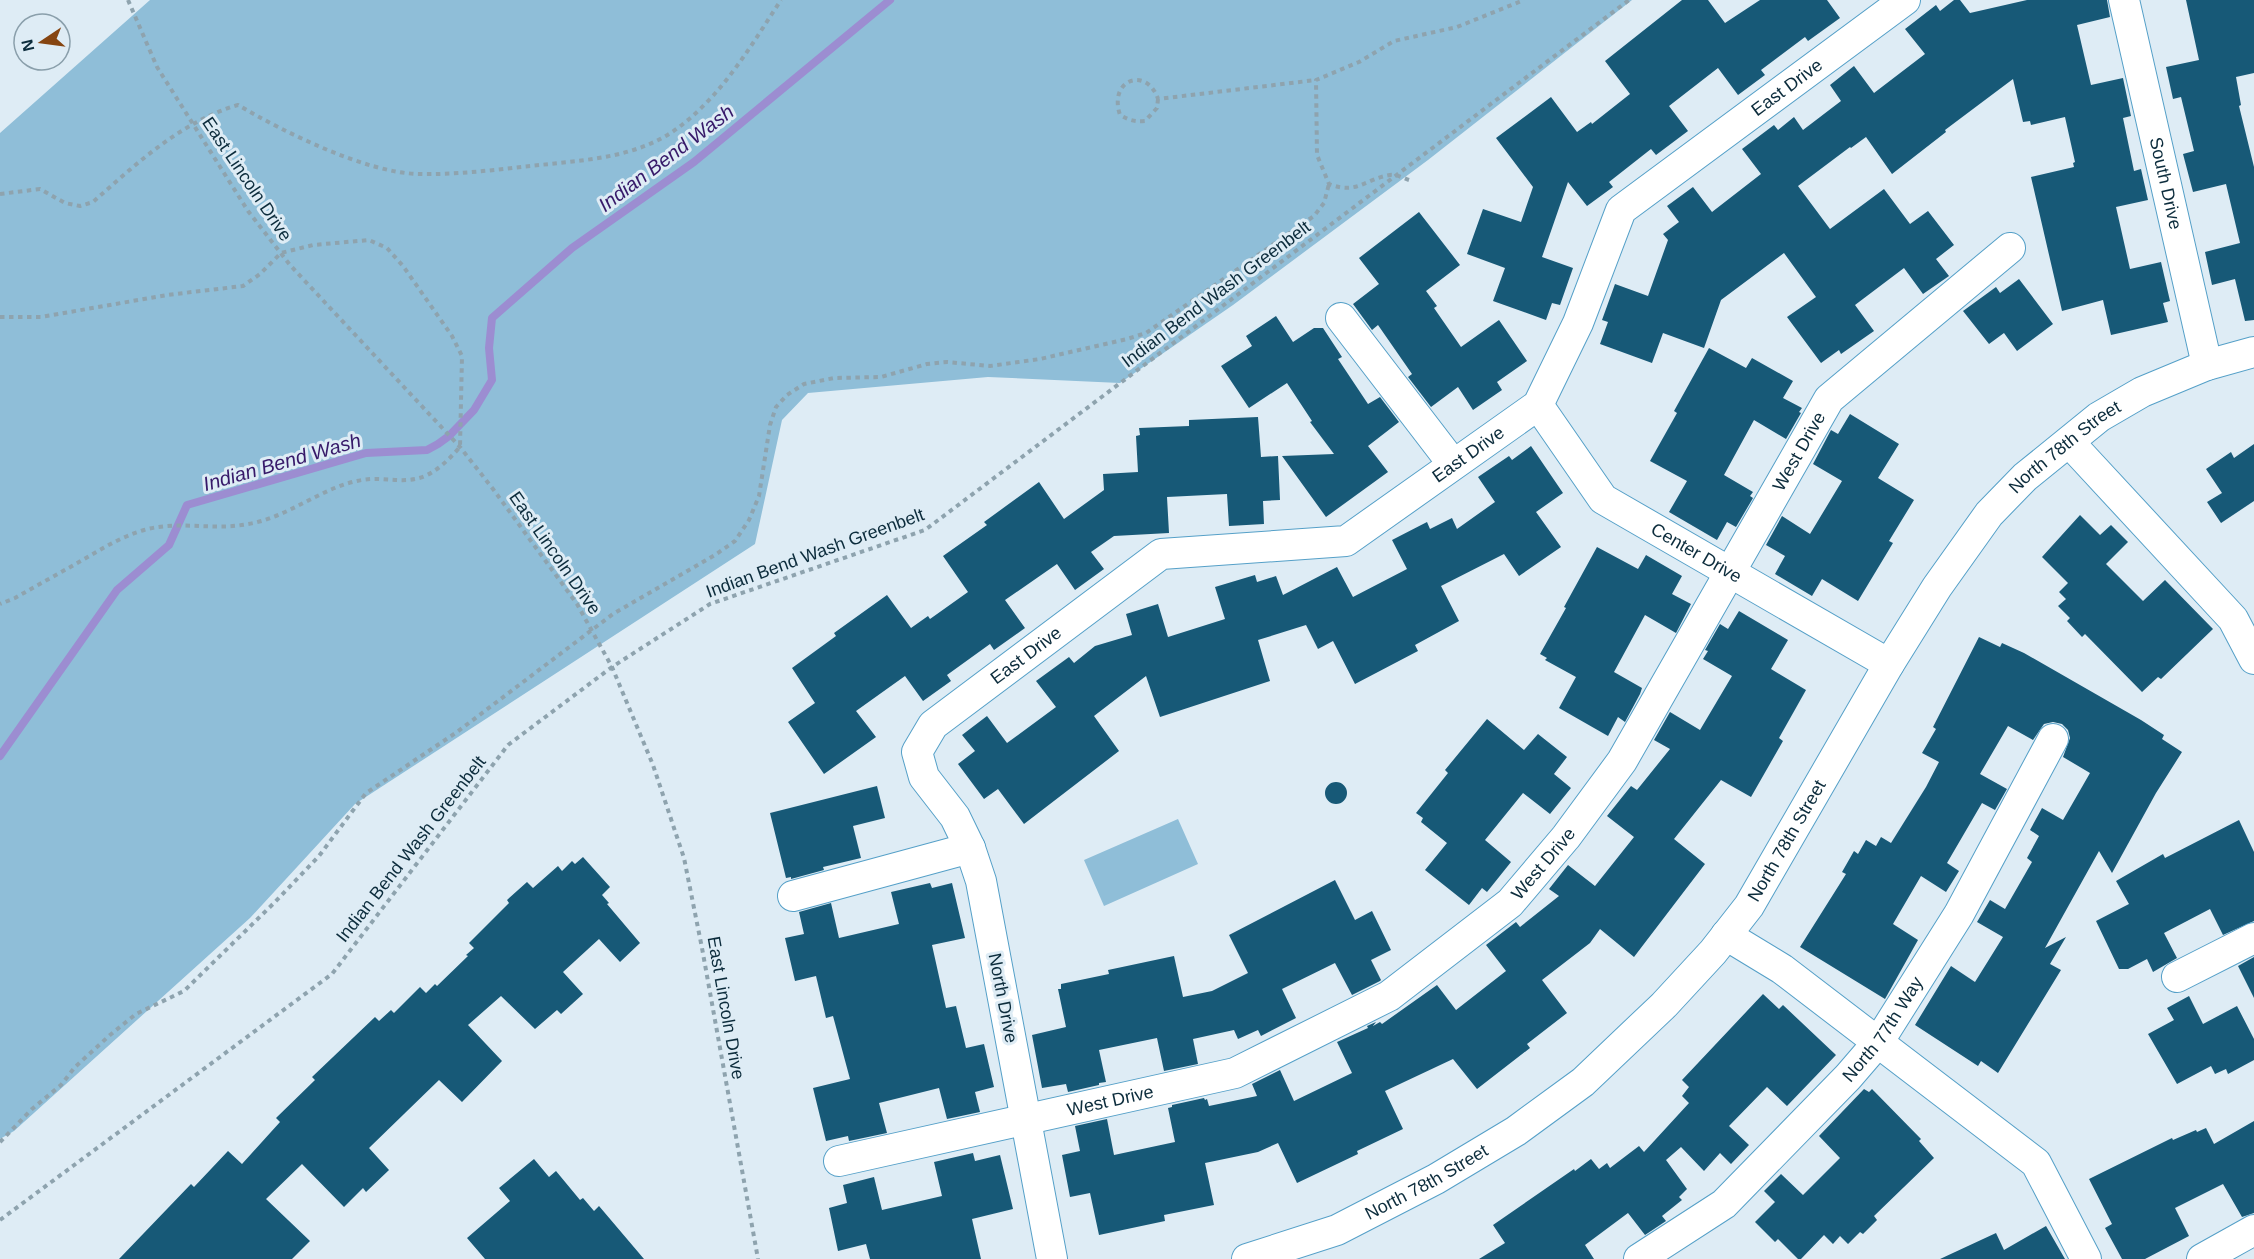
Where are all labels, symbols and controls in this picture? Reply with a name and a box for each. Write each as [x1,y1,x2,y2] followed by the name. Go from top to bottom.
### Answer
[12,12,72,72] north arrow
[18,38,37,53] text: N
[1748,55,1826,120] street label: East Drive
[594,100,738,216] water label: Indian Bend Wash
[198,113,296,245] street label: East Lincoln Drive
[2146,135,2186,231] street label: South Drive
[1118,217,1314,371] street label: Indian Bend Wash Greenbelt
[2005,397,2124,497] street label: North 78th Street
[1769,408,1829,494] street label: West Drive
[1429,422,1508,487] street label: East Drive
[201,429,363,495] water label: Indian Bend Wash
[505,488,605,618] street label: East Lincoln Drive
[703,504,927,602] street label: Indian Bend Wash Greenbelt
[1648,519,1745,587] street label: Center Drive
[987,622,1065,688] street label: East Drive
[332,752,490,946] street label: Indian Bend Wash Greenbelt
[1744,776,1830,905] street label: North 78th Street
[1507,824,1579,904] street label: West Drive
[704,935,748,1081] street label: East Lincoln Drive
[984,951,1022,1045] street label: North Drive
[1838,973,1927,1086] street label: North 77th Way
[1065,1081,1155,1120] street label: West Drive
[1362,1140,1491,1224] street label: North 78th Street

